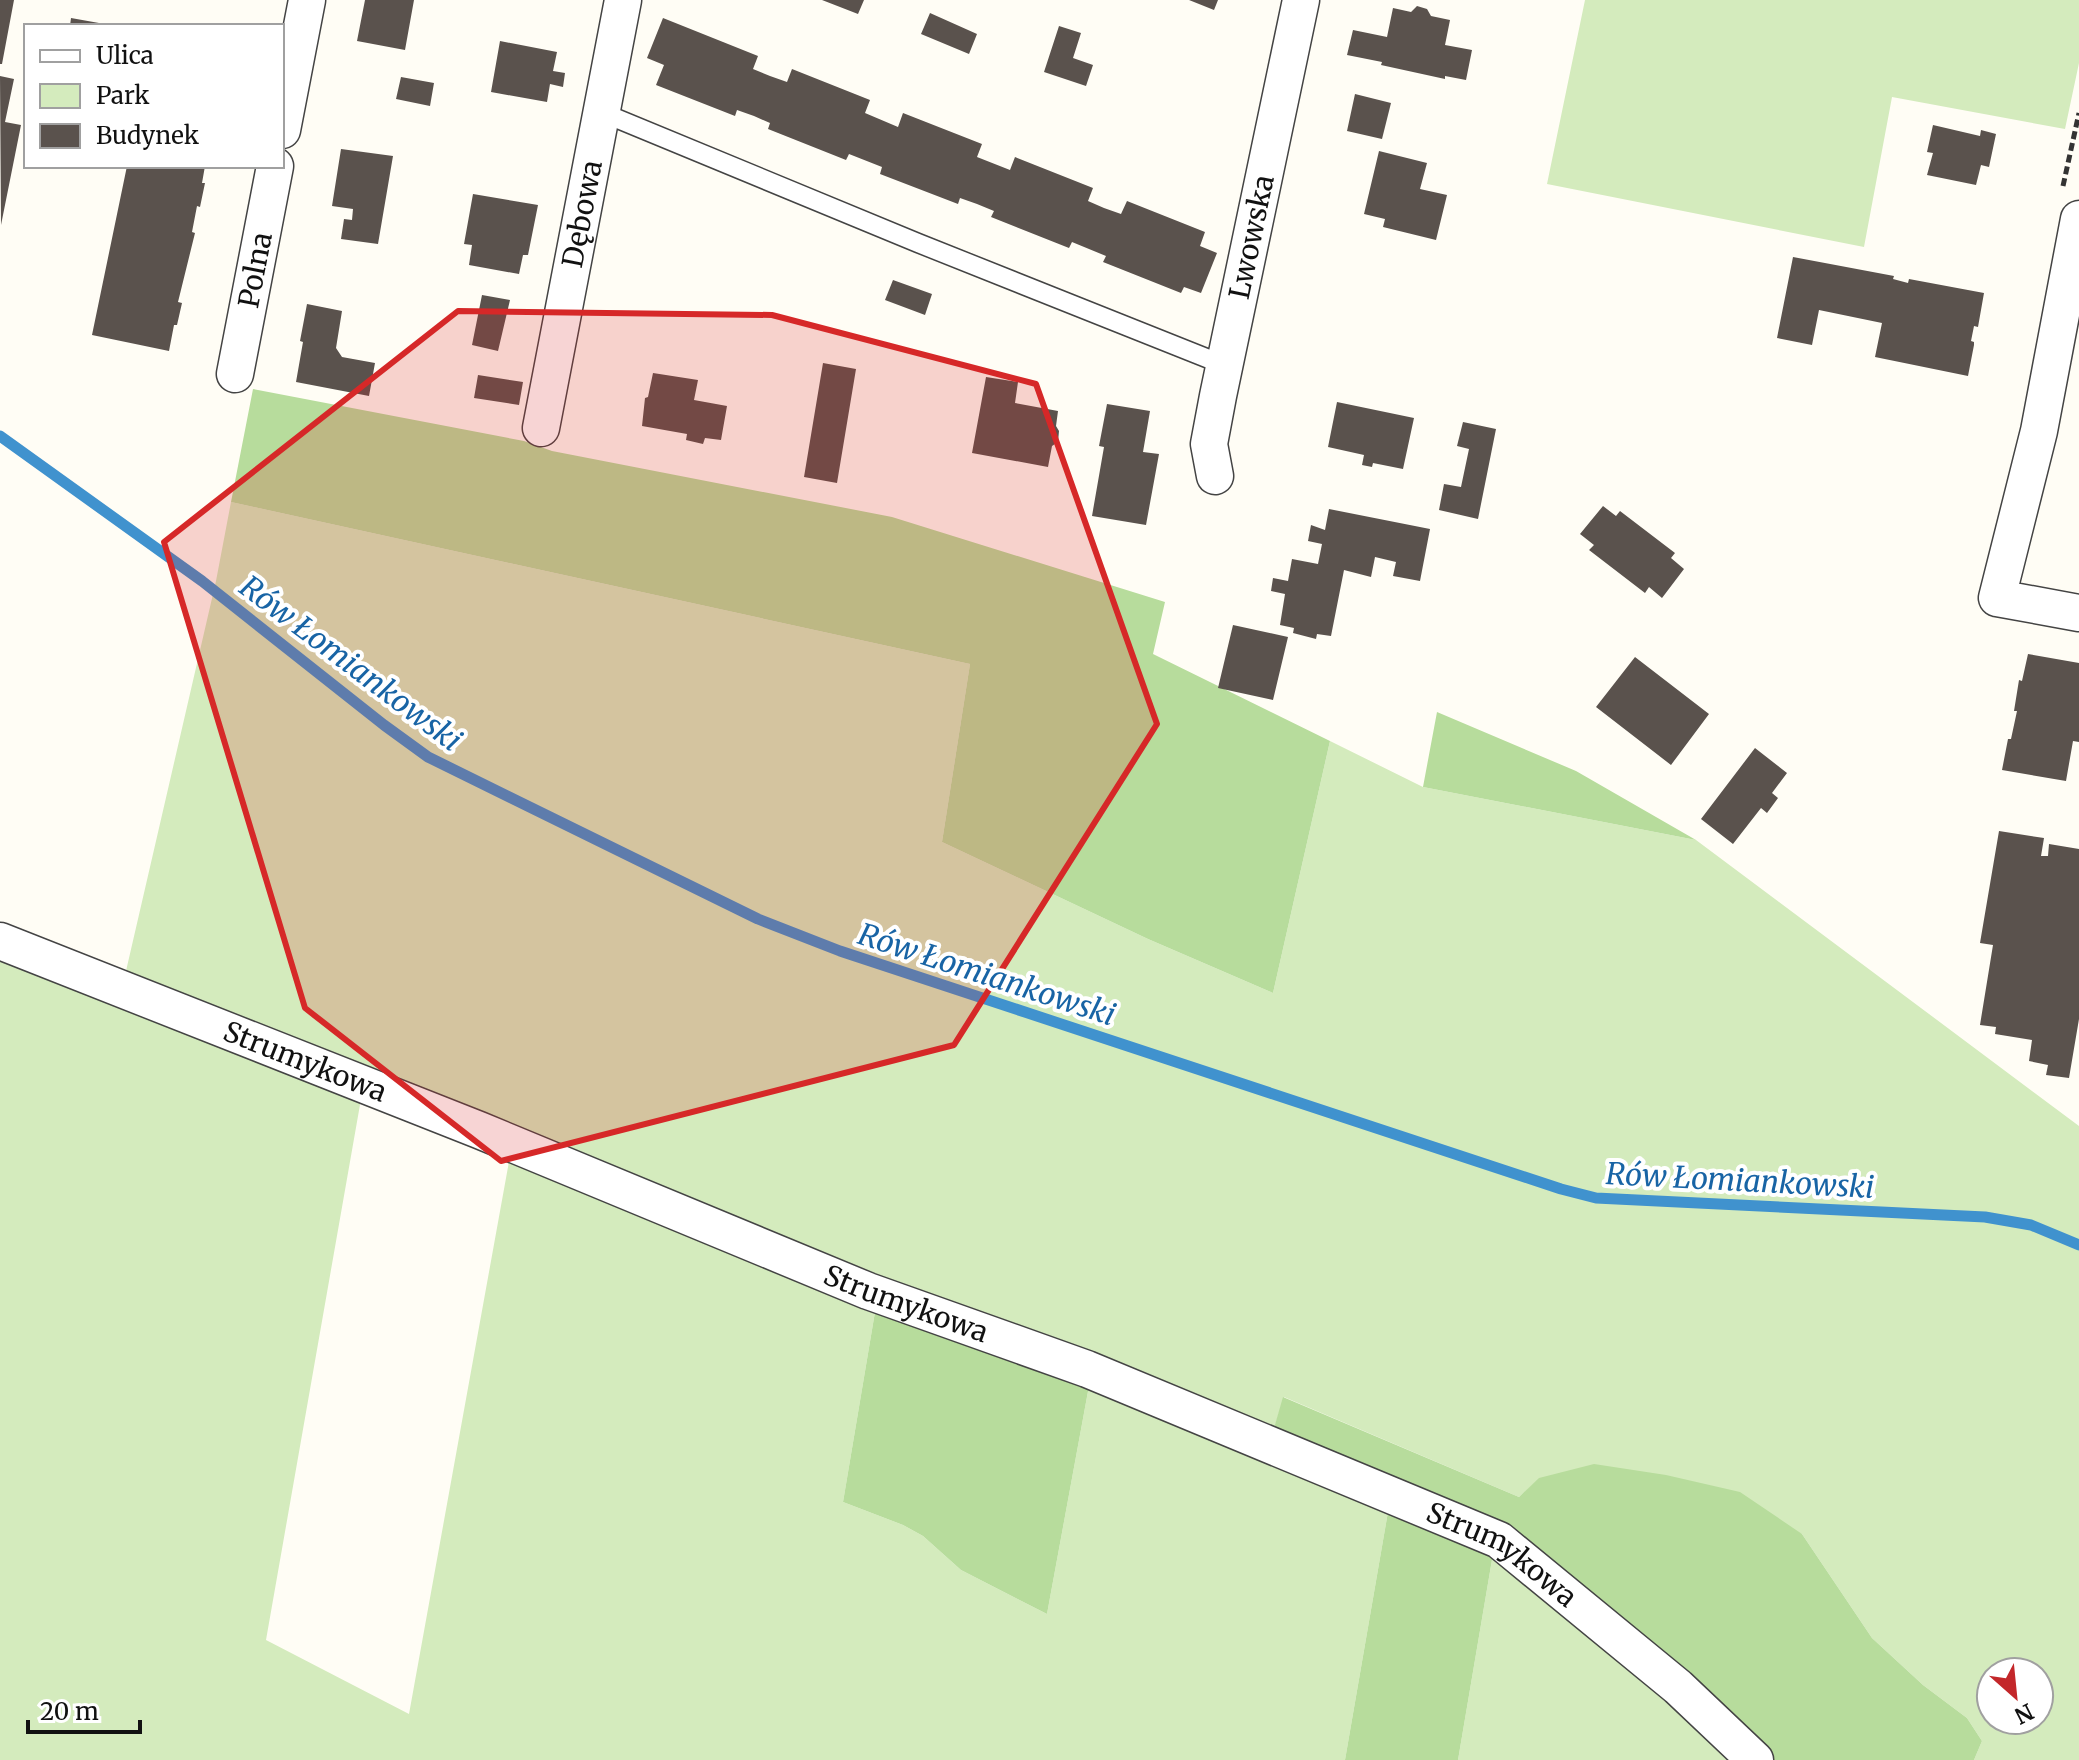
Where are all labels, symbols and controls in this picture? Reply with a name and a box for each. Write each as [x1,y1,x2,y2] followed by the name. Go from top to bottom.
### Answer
[24,24,284,168] legend
[96,40,154,71] text: Ulica
[96,80,150,111] text: Park
[96,120,200,151] text: Budynek
[554,157,610,271] street label: Dębowa
[1221,171,1282,302] street label: Lwowska
[230,229,280,311] street label: Polna
[232,567,470,759] water label: Rów Łomiankowski
[853,914,1121,1034] water label: Rów Łomiankowski
[218,1013,392,1110] street label: Strumykowa
[1605,1154,1875,1206] water label: Rów Łomiankowski
[819,1257,993,1350] street label: Strumykowa
[1421,1494,1584,1615] street label: Strumykowa
[1975,1656,2055,1736] north arrow
[28,1684,140,1734] scale bar
[40,1696,99,1727] text: 20 m
[2009,1697,2038,1731] text: N

